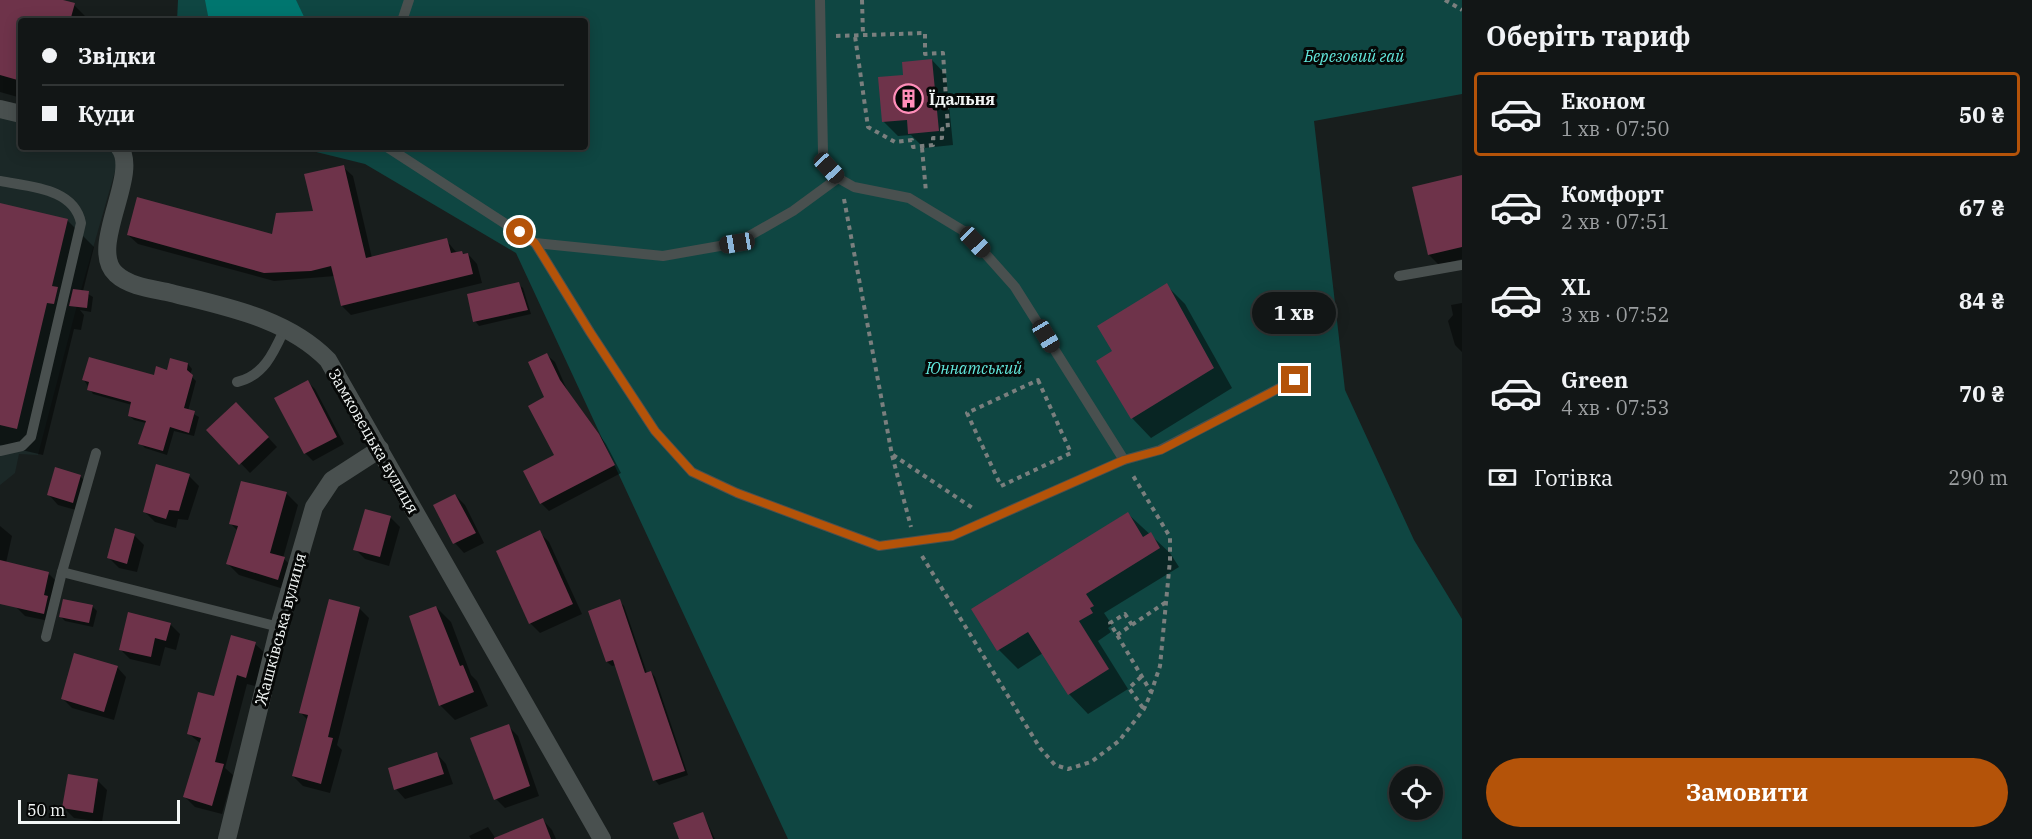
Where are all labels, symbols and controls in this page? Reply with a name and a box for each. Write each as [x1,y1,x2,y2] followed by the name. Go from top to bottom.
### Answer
[1486,18,1691,53] text: Оберіть тариф
[78,41,156,70] text: Звідки
[1303,46,1404,66] park label: Березовий гай
[892,83,924,115] building icon: Їдальня
[1561,86,1646,115] text: Економ
[1489,87,1543,141] icon: car
[929,89,995,109] place label: Їдальня
[78,99,135,128] text: Куди
[1959,100,2005,129] text: 50 ₴
[1561,115,1670,142] text: 1 хв · 07:50
[810,149,848,187] car
[1561,179,1664,208] text: Комфорт
[1489,180,1543,234] icon: car
[1959,193,2005,222] text: 67 ₴
[1561,208,1670,235] text: 2 хв · 07:51
[506,218,533,245] route start
[956,223,994,261] car
[718,231,756,255] car
[1561,272,1591,301] text: XL
[1489,273,1543,327] icon: car
[1959,286,2005,315] text: 84 ₴
[1253,293,1337,335] callout: 1 хв
[1274,299,1314,326] text: 1 хв
[1561,301,1670,328] text: 3 хв · 07:52
[1029,316,1063,356] car
[925,358,1022,378] park label: Юннатський
[324,365,424,517] street label: Замковецька вулиця
[1561,365,1628,394] text: Green
[1281,366,1308,393] route end
[1489,366,1543,420] icon: car
[1959,379,2005,408] text: 70 ₴
[1561,394,1670,421] text: 4 хв · 07:53
[1486,461,1519,494] icon: cash
[1534,463,1613,492] text: Готівка
[1948,464,2008,491] text: 290 m
[250,551,310,707] street label: Жашківська вулиця
[1486,758,2008,827] button: Замовити
[1389,766,1443,820] map controls
[1389,766,1443,820] button: locate
[18,797,180,824] scale bar
[27,800,65,820] text: 50 m

